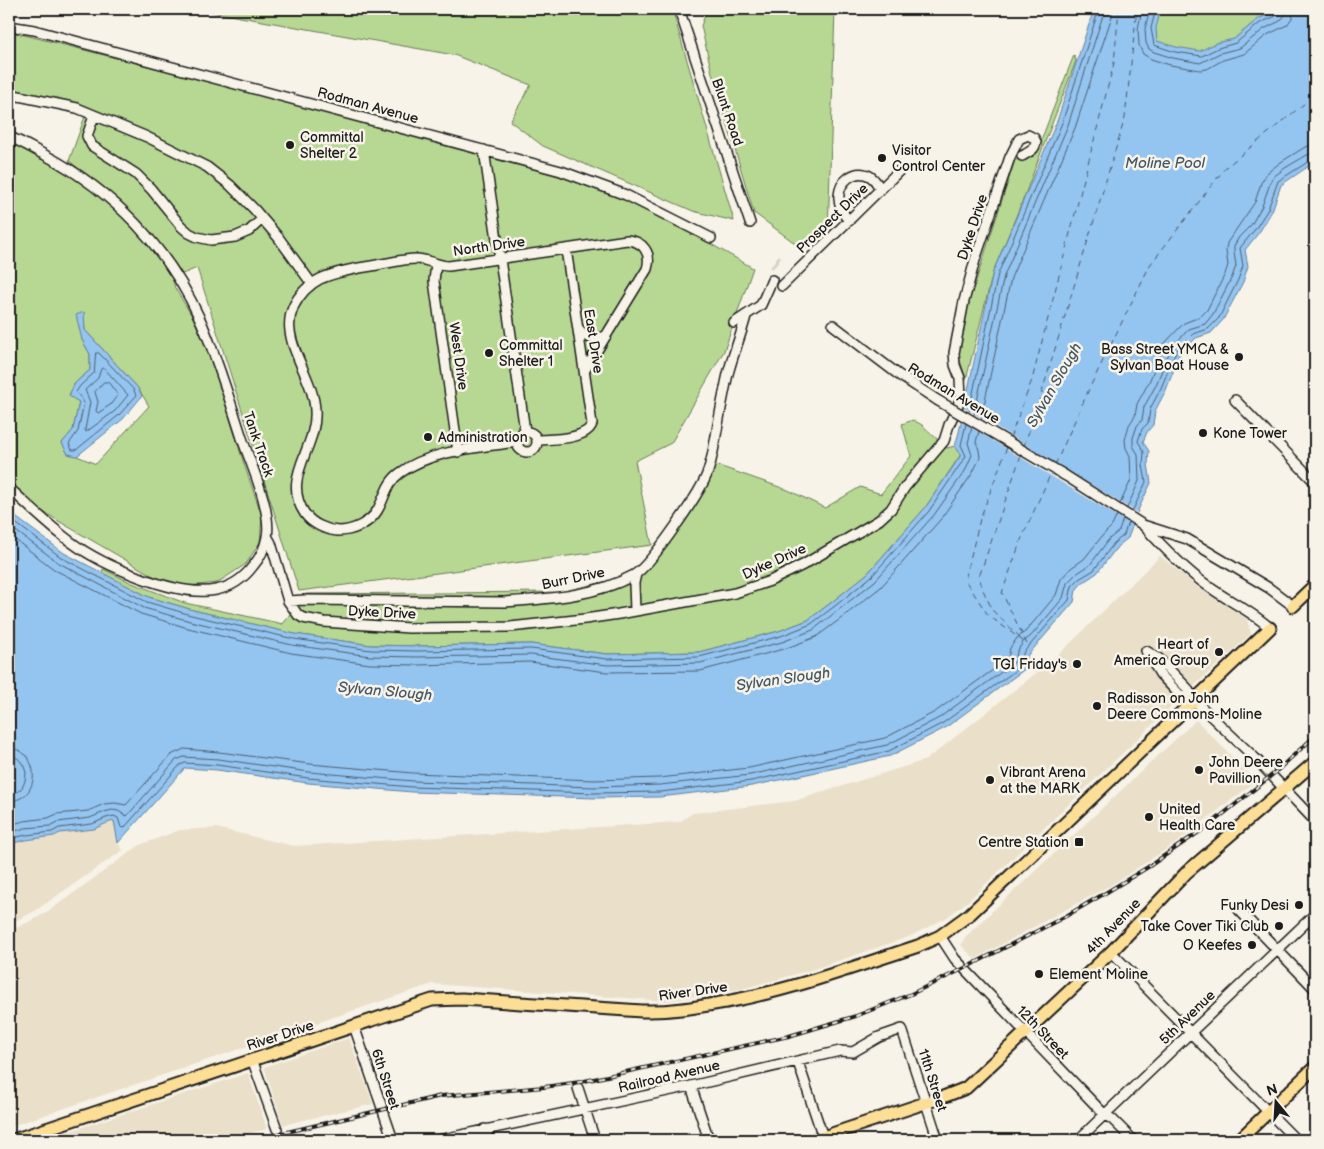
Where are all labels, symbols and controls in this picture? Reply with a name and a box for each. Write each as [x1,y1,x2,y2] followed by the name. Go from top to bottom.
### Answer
[708,76,747,148] street label: Blunt Road
[315,84,420,127] street label: Rodman Avenue
[300,129,364,162] place label: Committal Shelter 2
[284,139,296,151] marker: Committal Shelter 2
[892,142,986,175] place label: Visitor Control Center
[876,152,888,164] marker: Visitor Control Center
[1125,154,1206,173] water label: Moline Pool
[793,180,872,257] street label: Prospect Drive
[954,192,991,262] street label: Dyke Drive
[452,233,526,260] street label: North Drive
[580,308,607,375] street label: East Drive
[445,321,472,391] street label: West Drive
[499,337,563,370] place label: Committal Shelter 1
[1023,340,1086,431] water label: Sylvan Slough
[1101,341,1229,374] place label: Bass Street YMCA & Sylvan Boat House
[483,347,495,359] marker: Committal Shelter 1
[1233,351,1245,363] marker: Bass Street YMCA & Sylvan Boat House
[905,359,1003,428] street label: Rodman Avenue
[239,409,278,479] street label: Tank Track
[1213,425,1288,442] place label: Kone Tower
[1197,427,1209,439] marker: Kone Tower
[438,429,528,446] place label: Administration
[422,431,434,443] marker: Administration
[740,540,809,583] street label: Dyke Drive
[540,564,606,593] street label: Burr Drive
[347,602,416,623] street label: Dyke Drive
[1114,636,1210,669] place label: Heart of America Group
[1213,646,1225,658] marker: Heart of America Group
[993,656,1067,673] place label: TGI Friday's
[1071,658,1083,670] marker: TGI Friday's
[735,664,831,695] water label: Sylvan Slough
[337,678,433,705] water label: Sylvan Slough
[1107,690,1262,723] place label: Radisson on John Deere Commons-Moline
[1091,700,1103,712] marker: Radisson on John Deere Commons-Moline
[1209,754,1283,787] place label: John Deere Pavillion
[1000,764,1086,797] place label: Vibrant Arena at the MARK
[1193,764,1205,776] marker: John Deere Pavillion
[984,774,996,786] marker: Vibrant Arena at the MARK
[1159,801,1235,834] place label: United Health Care
[1143,811,1155,823] marker: United Health Care
[978,834,1069,851] place label: Centre Station
[1073,836,1085,848] marker: Centre Station
[1082,895,1144,958] street label: 4th Avenue
[1220,897,1289,914] place label: Funky Desi
[1293,899,1305,911] marker: Funky Desi
[1141,918,1269,935] place label: Take Cover Tiki Club
[1273,920,1285,932] marker: Take Cover Tiki Club
[1183,937,1242,954] place label: O Keefes
[1246,939,1258,951] marker: O Keefes
[1049,966,1148,983] place label: Element Moline
[1033,968,1045,980] marker: Element Moline
[658,978,729,1005] street label: River Drive
[1156,987,1219,1048] street label: 5th Avenue
[1013,1002,1073,1063] street label: 12th Street
[245,1017,316,1054] street label: River Drive
[368,1047,403,1112] street label: 6th Street
[914,1047,951,1114] street label: 11th Street
[617,1057,722,1096] street label: Railroad Avenue
[1252,1076,1302,1126] north arrow
[1265,1080,1280,1100] text: N

